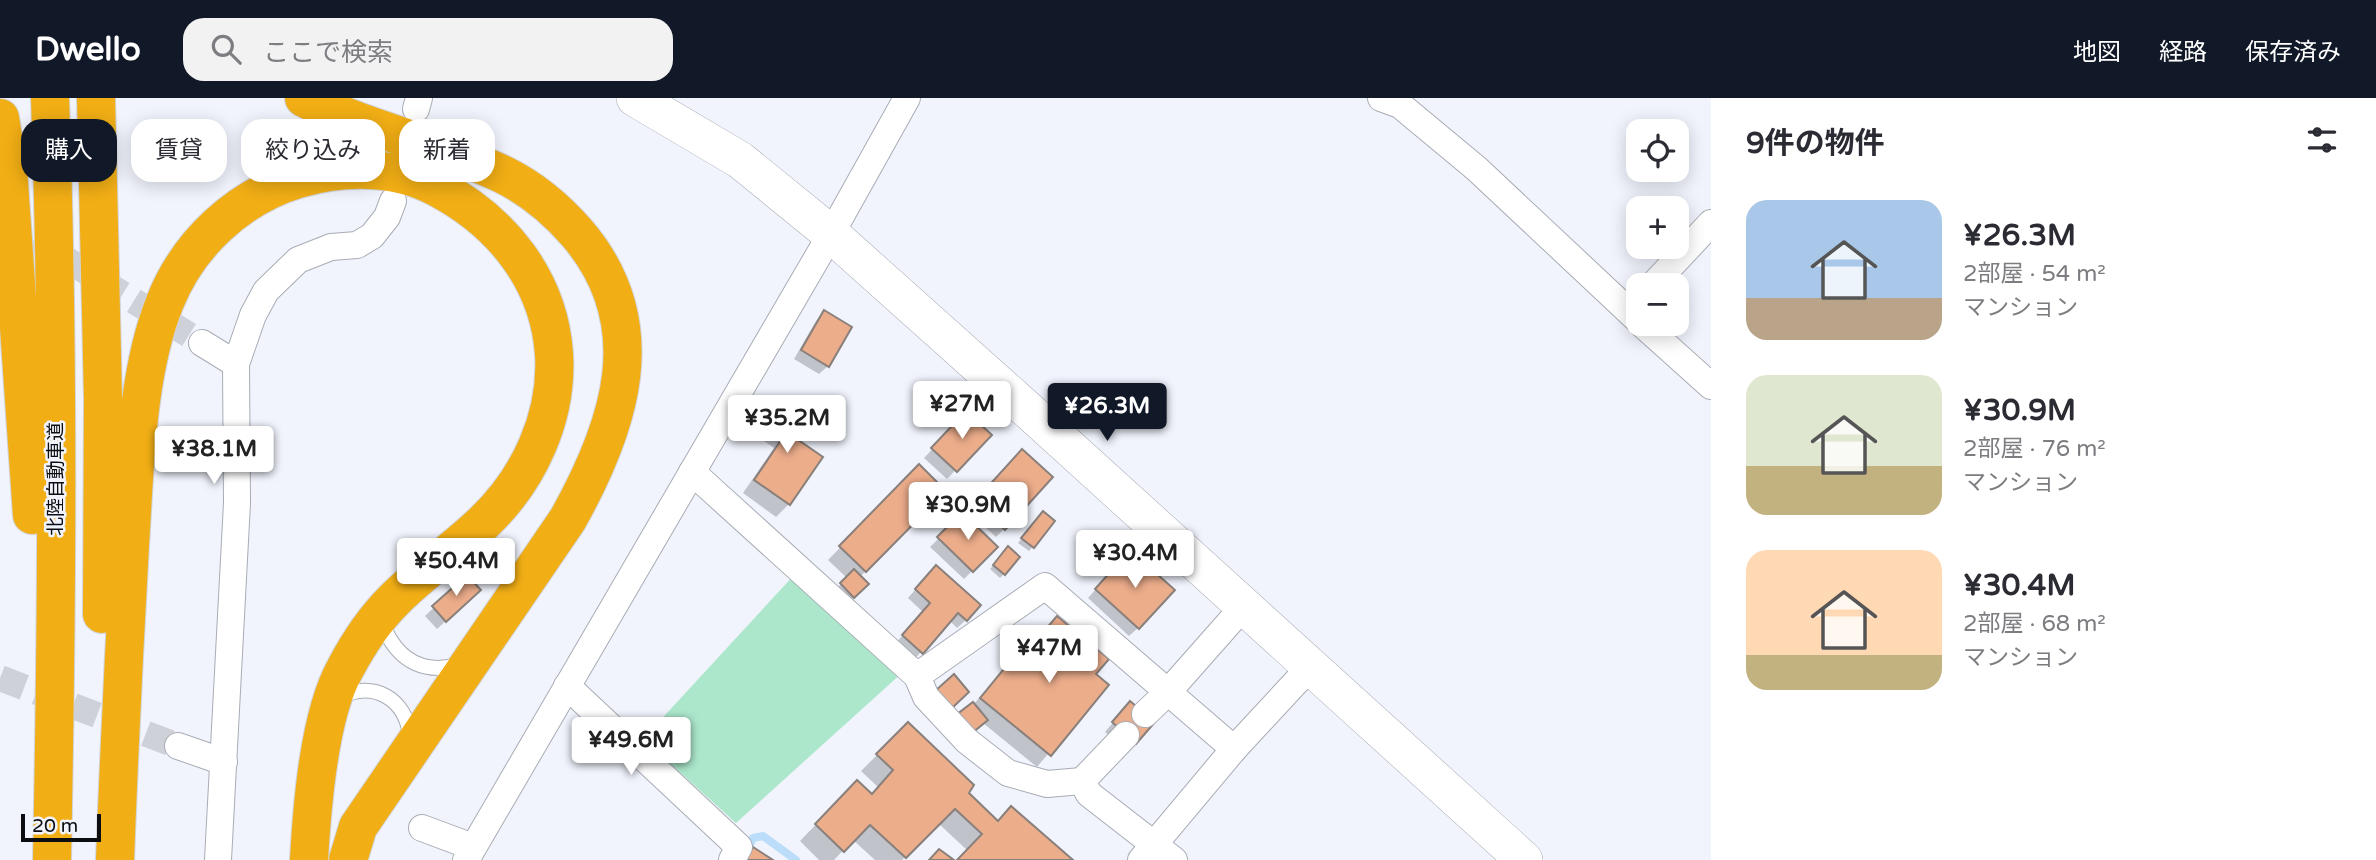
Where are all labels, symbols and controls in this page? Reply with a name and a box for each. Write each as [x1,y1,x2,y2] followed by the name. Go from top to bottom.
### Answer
[183,18,673,81] search box
[35,30,141,69] text: Dwello
[207,30,245,68] icon: search
[263,37,393,68] text: ここで検索
[2073,38,2121,67] text: 地図
[2159,38,2207,67] text: 経路
[2245,38,2341,67] text: 保存済み
[21,119,117,182] chip: 購入
[131,119,227,182] chip: 賃貸
[241,119,385,182] chip: 絞り込み
[399,119,495,182] chip: 新着
[1626,119,1689,336] map controls
[1626,119,1689,182] button: locate
[2303,121,2341,159] icon: filters
[1746,125,1885,162] text: 9件の物件
[1626,196,1689,259] button: +
[1963,217,2076,254] text: ¥26.3M
[1802,228,1886,312] icon: home
[1963,260,2106,288] text: 2部屋 · 54 m²
[1626,273,1689,336] button: −
[1963,294,2078,322] text: マンション
[921,382,1003,441] pin: ¥27M
[1050,384,1164,443] pin: ¥26.3M
[929,390,995,418] text: ¥27M
[1064,392,1150,420] text: ¥26.3M
[1963,392,2076,429] text: ¥30.9M
[730,396,844,455] pin: ¥35.2M
[1802,403,1886,487] icon: home
[744,404,830,432] text: ¥35.2M
[45,422,67,536] street label: 北陸自動車道
[157,426,271,486] pin: ¥38.1M
[171,435,257,463] text: ¥38.1M
[1963,435,2106,463] text: 2部屋 · 76 m²
[1963,469,2078,497] text: マンション
[911,482,1025,542] pin: ¥30.9M
[925,491,1011,519] text: ¥30.9M
[1078,531,1192,590] pin: ¥30.4M
[399,538,513,598] pin: ¥50.4M
[1092,539,1178,567] text: ¥30.4M
[413,547,499,575] text: ¥50.4M
[1963,567,2075,604] text: ¥30.4M
[1802,578,1886,662] icon: home
[1963,610,2106,638] text: 2部屋 · 68 m²
[1008,626,1090,685] pin: ¥47M
[1016,634,1082,662] text: ¥47M
[1963,644,2078,672] text: マンション
[574,718,688,777] pin: ¥49.6M
[588,726,674,754] text: ¥49.6M
[21,811,102,843] scale bar
[32,815,78,837] text: 20 m

